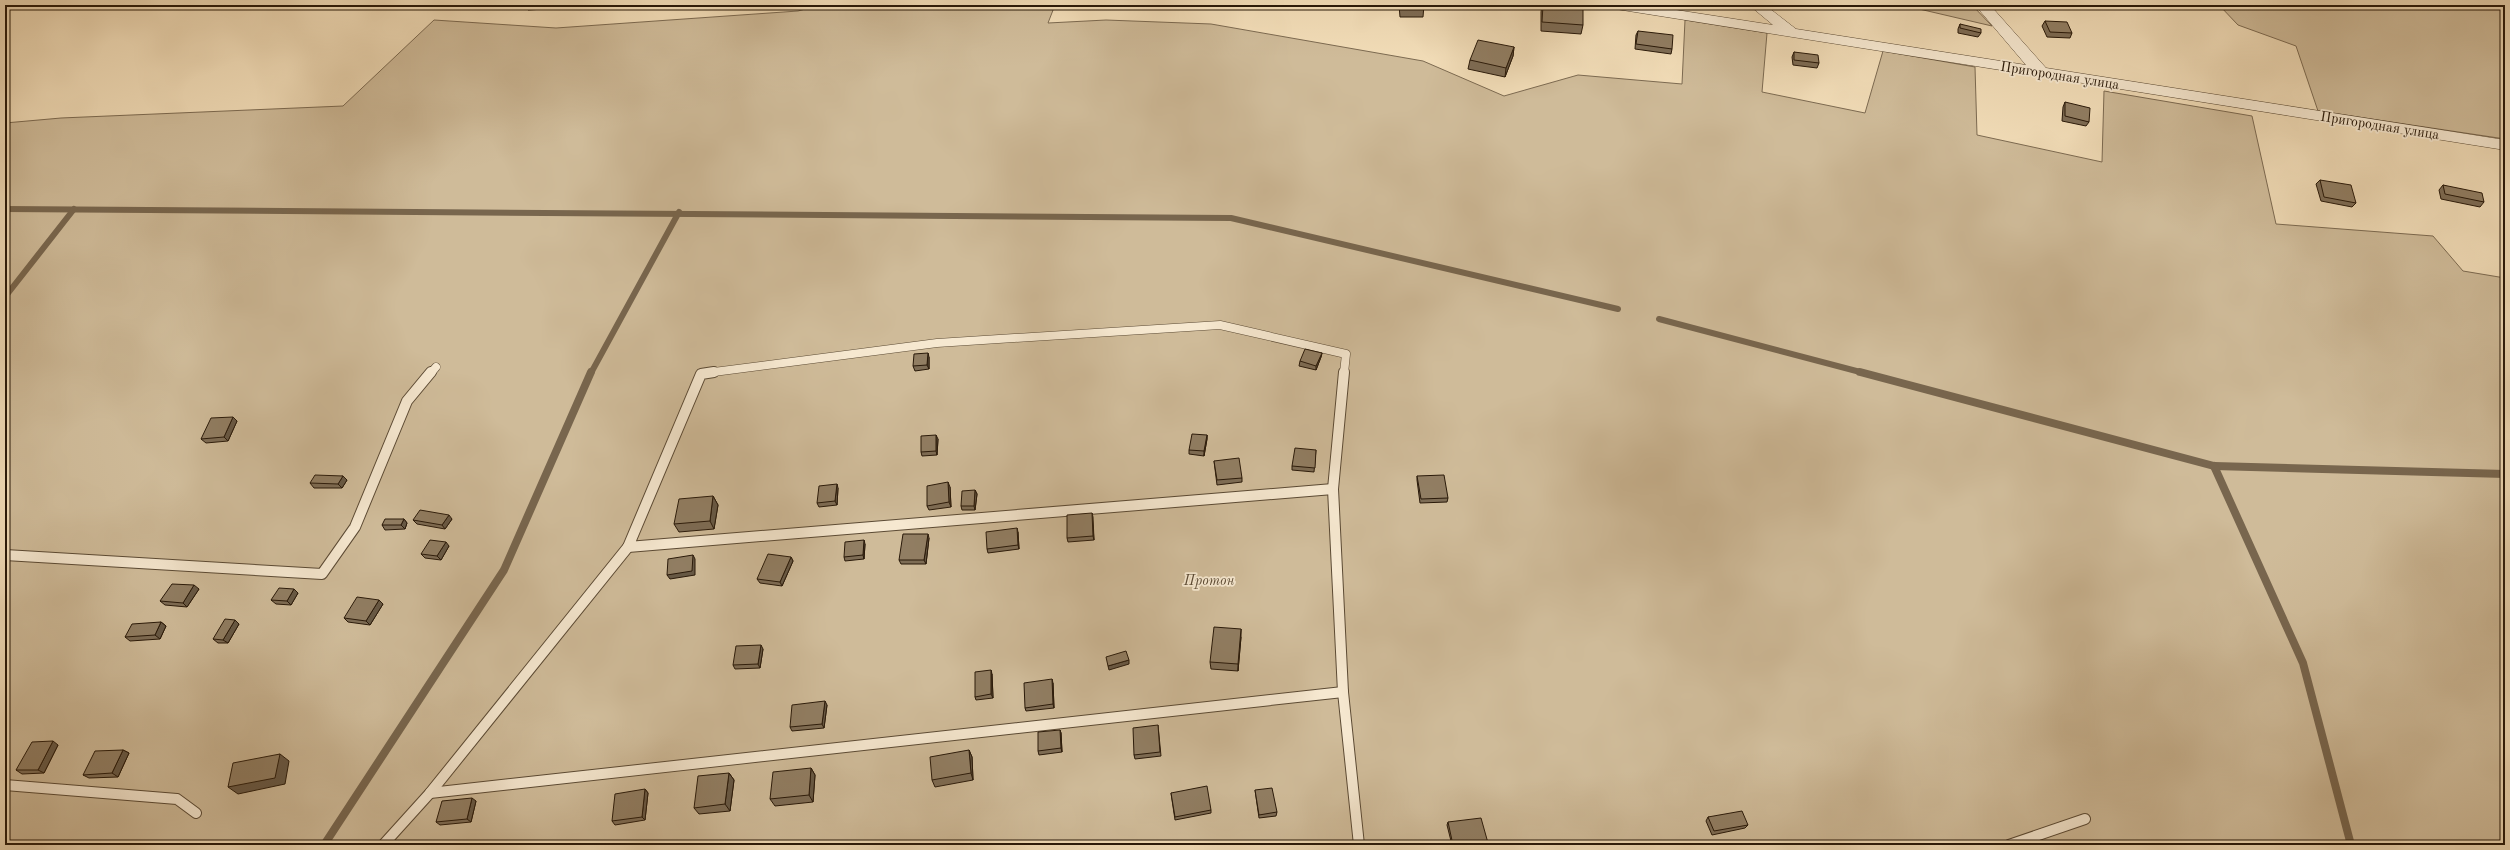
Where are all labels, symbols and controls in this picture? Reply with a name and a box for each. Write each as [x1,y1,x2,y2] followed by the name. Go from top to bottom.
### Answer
[1999,60,2120,92] street label: Пригородная улица
[2319,110,2440,142] street label: Пригородная улица
[1183,574,1234,589] park label: Протон

